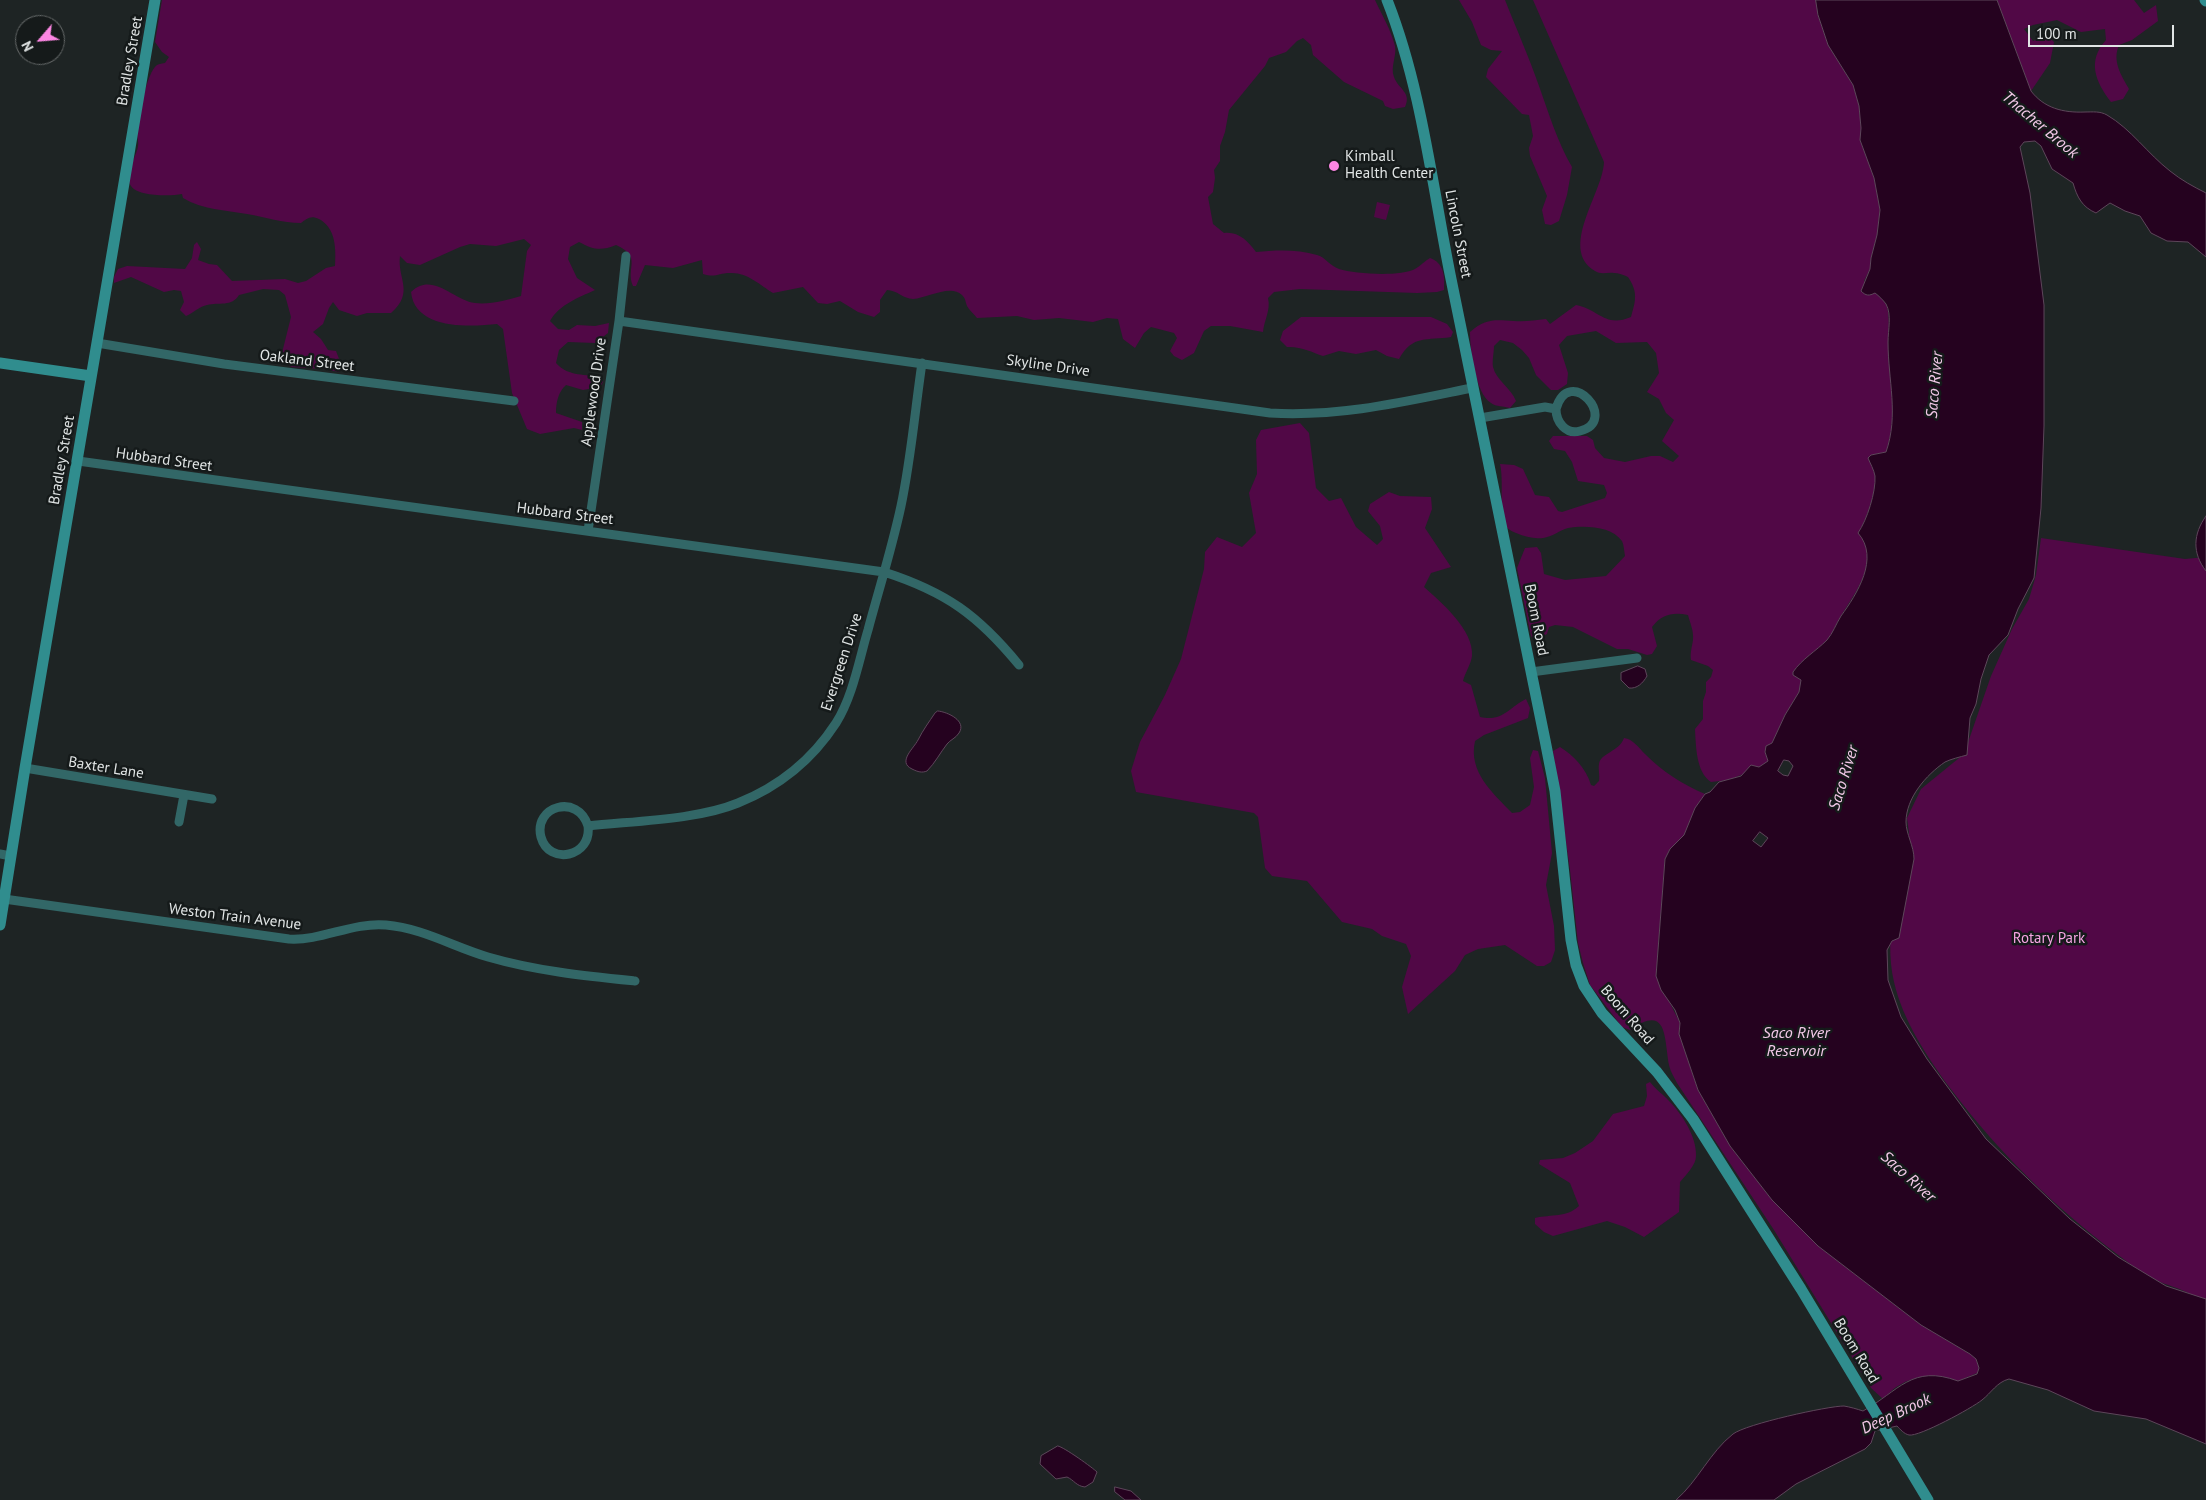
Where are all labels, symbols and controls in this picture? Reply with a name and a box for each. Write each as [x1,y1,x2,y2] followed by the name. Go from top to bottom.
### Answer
[15,15,65,65] north arrow
[113,15,147,107] street label: Bradley Street
[2031,15,2177,47] scale bar
[2036,24,2077,43] text: 100 m
[17,38,38,55] text: N
[1998,87,2082,163] water label: Thacher Brook
[1345,148,1433,183] place label: Kimball Health Center
[1327,159,1341,173] marker: Kimball Health Center
[1441,188,1475,280] street label: Lincoln Street
[577,337,611,447] street label: Applewood Drive
[259,346,355,376] street label: Oakland Street
[1005,351,1091,381] street label: Skyline Drive
[1923,351,1947,419] water label: Saco River
[45,414,79,506] street label: Bradley Street
[115,444,213,476] street label: Hubbard Street
[516,499,614,529] street label: Hubbard Street
[1520,583,1552,657] street label: Boom Road
[818,611,866,713] street label: Evergreen Drive
[1825,743,1863,813] water label: Saco River
[67,753,145,783] street label: Baxter Lane
[168,900,302,934] street label: Weston Train Avenue
[2013,930,2085,948] park label: Rotary Park
[1596,982,1658,1048] street label: Boom Road
[1763,1023,1829,1061] water label: Saco River Reservoir
[1877,1148,1939,1206] water label: Saco River
[1830,1315,1882,1387] street label: Boom Road
[1858,1390,1934,1438] water label: Deep Brook

